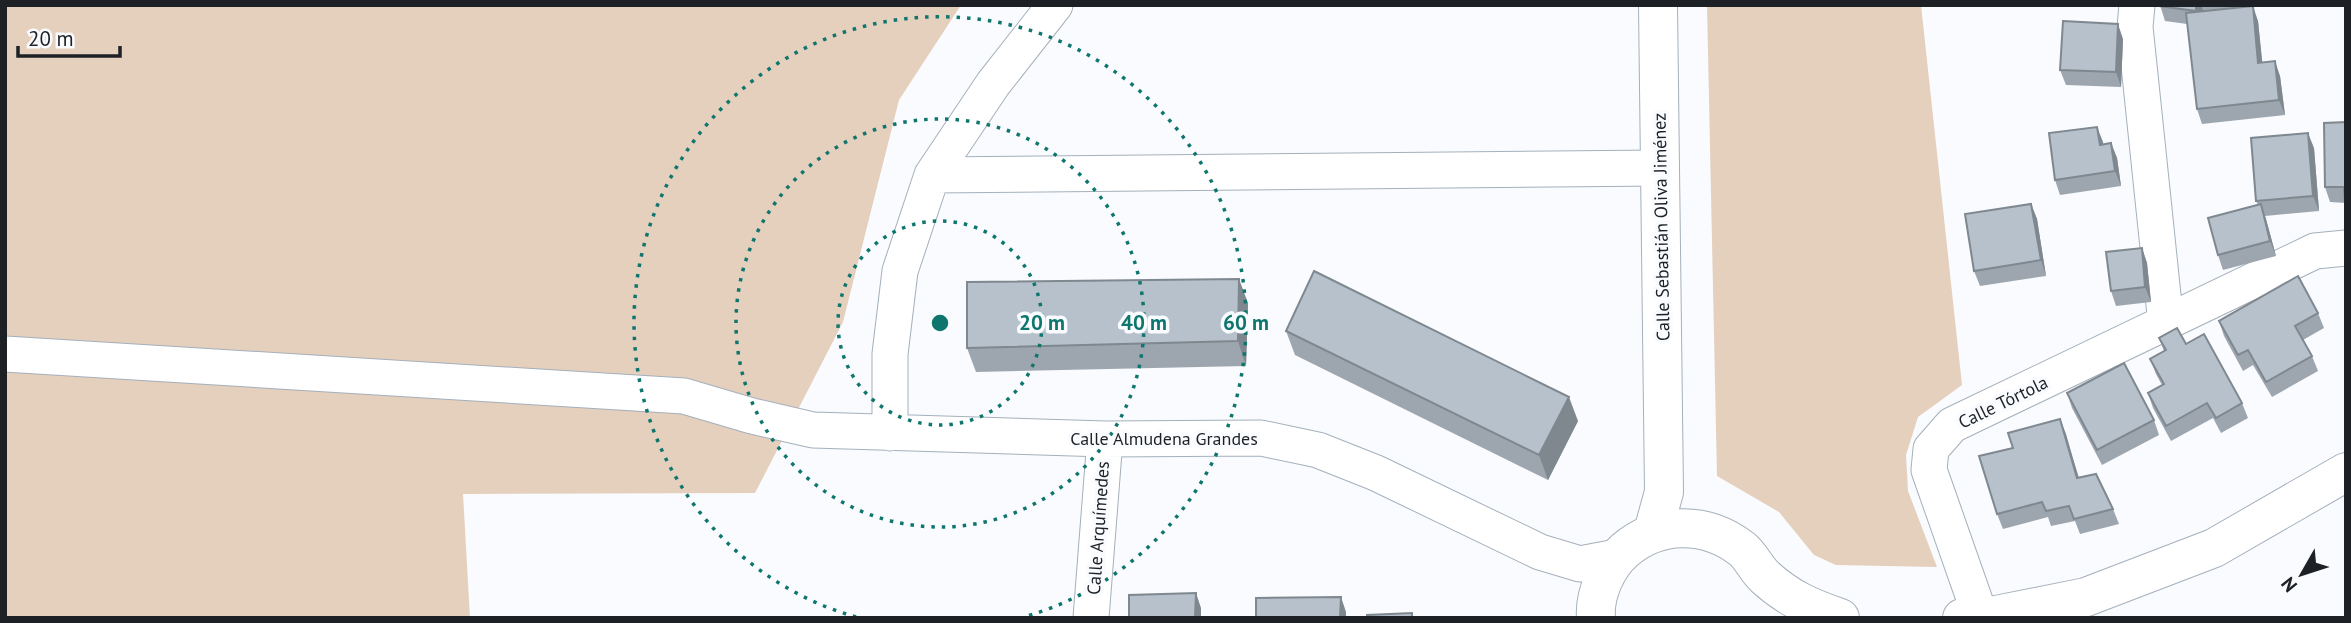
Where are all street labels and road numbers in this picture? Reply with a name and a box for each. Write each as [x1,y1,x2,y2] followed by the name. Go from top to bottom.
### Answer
[1648,113,1674,341] street label: Calle Sebastián Oliva Jiménez
[1954,370,2052,434] street label: Calle Tórtola
[1070,427,1258,450] street label: Calle Almudena Grandes
[1082,460,1114,596] street label: Calle Arquímedes

